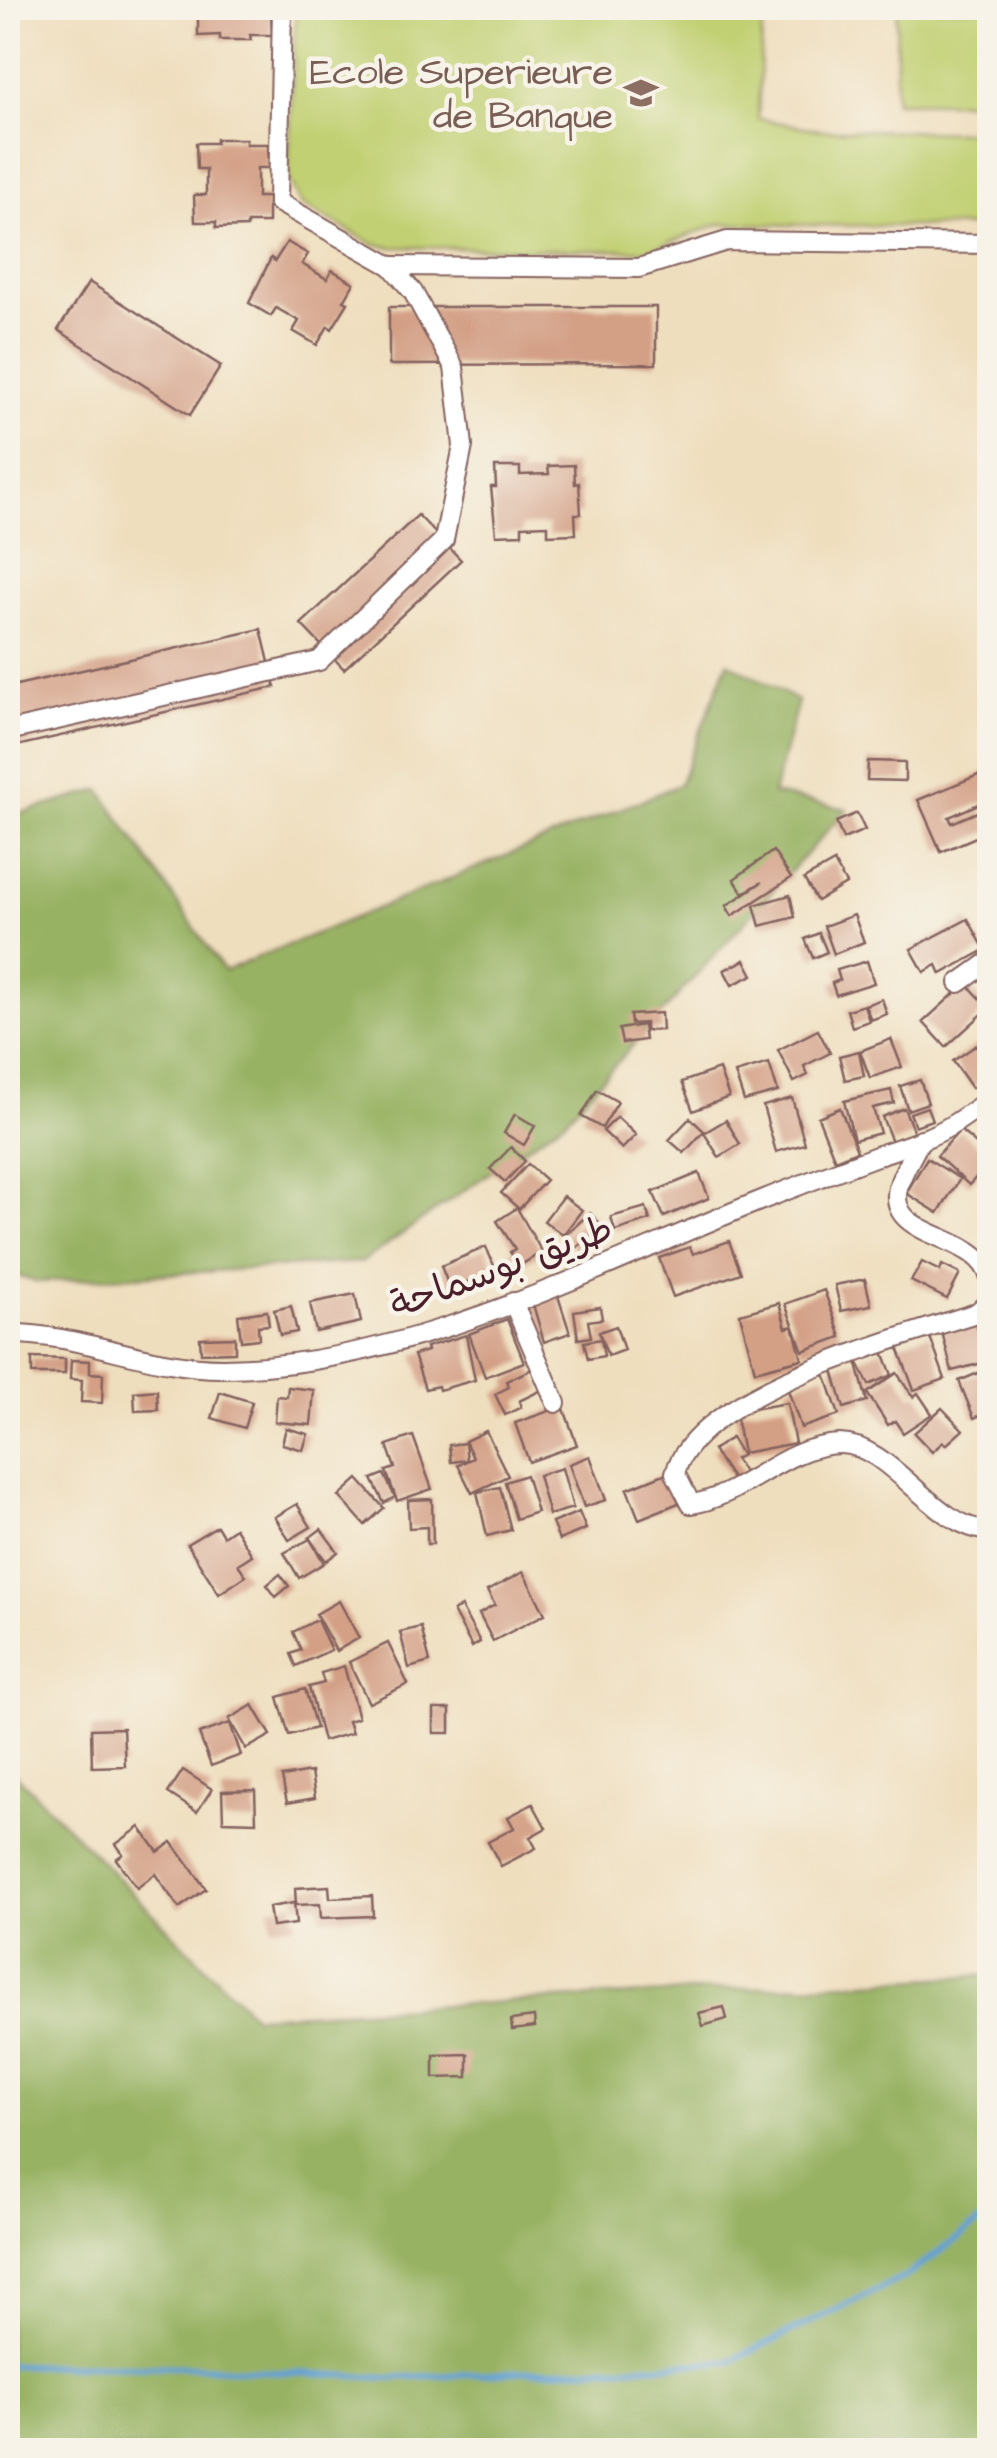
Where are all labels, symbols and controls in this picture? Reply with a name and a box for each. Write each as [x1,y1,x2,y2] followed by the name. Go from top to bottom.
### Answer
[310,47,613,143] place label: Ecole Superieure de Banque
[622,74,660,112] school or university icon: Ecole Superieure de Banque
[383,1203,620,1332] street label: طريق بوسماحة

